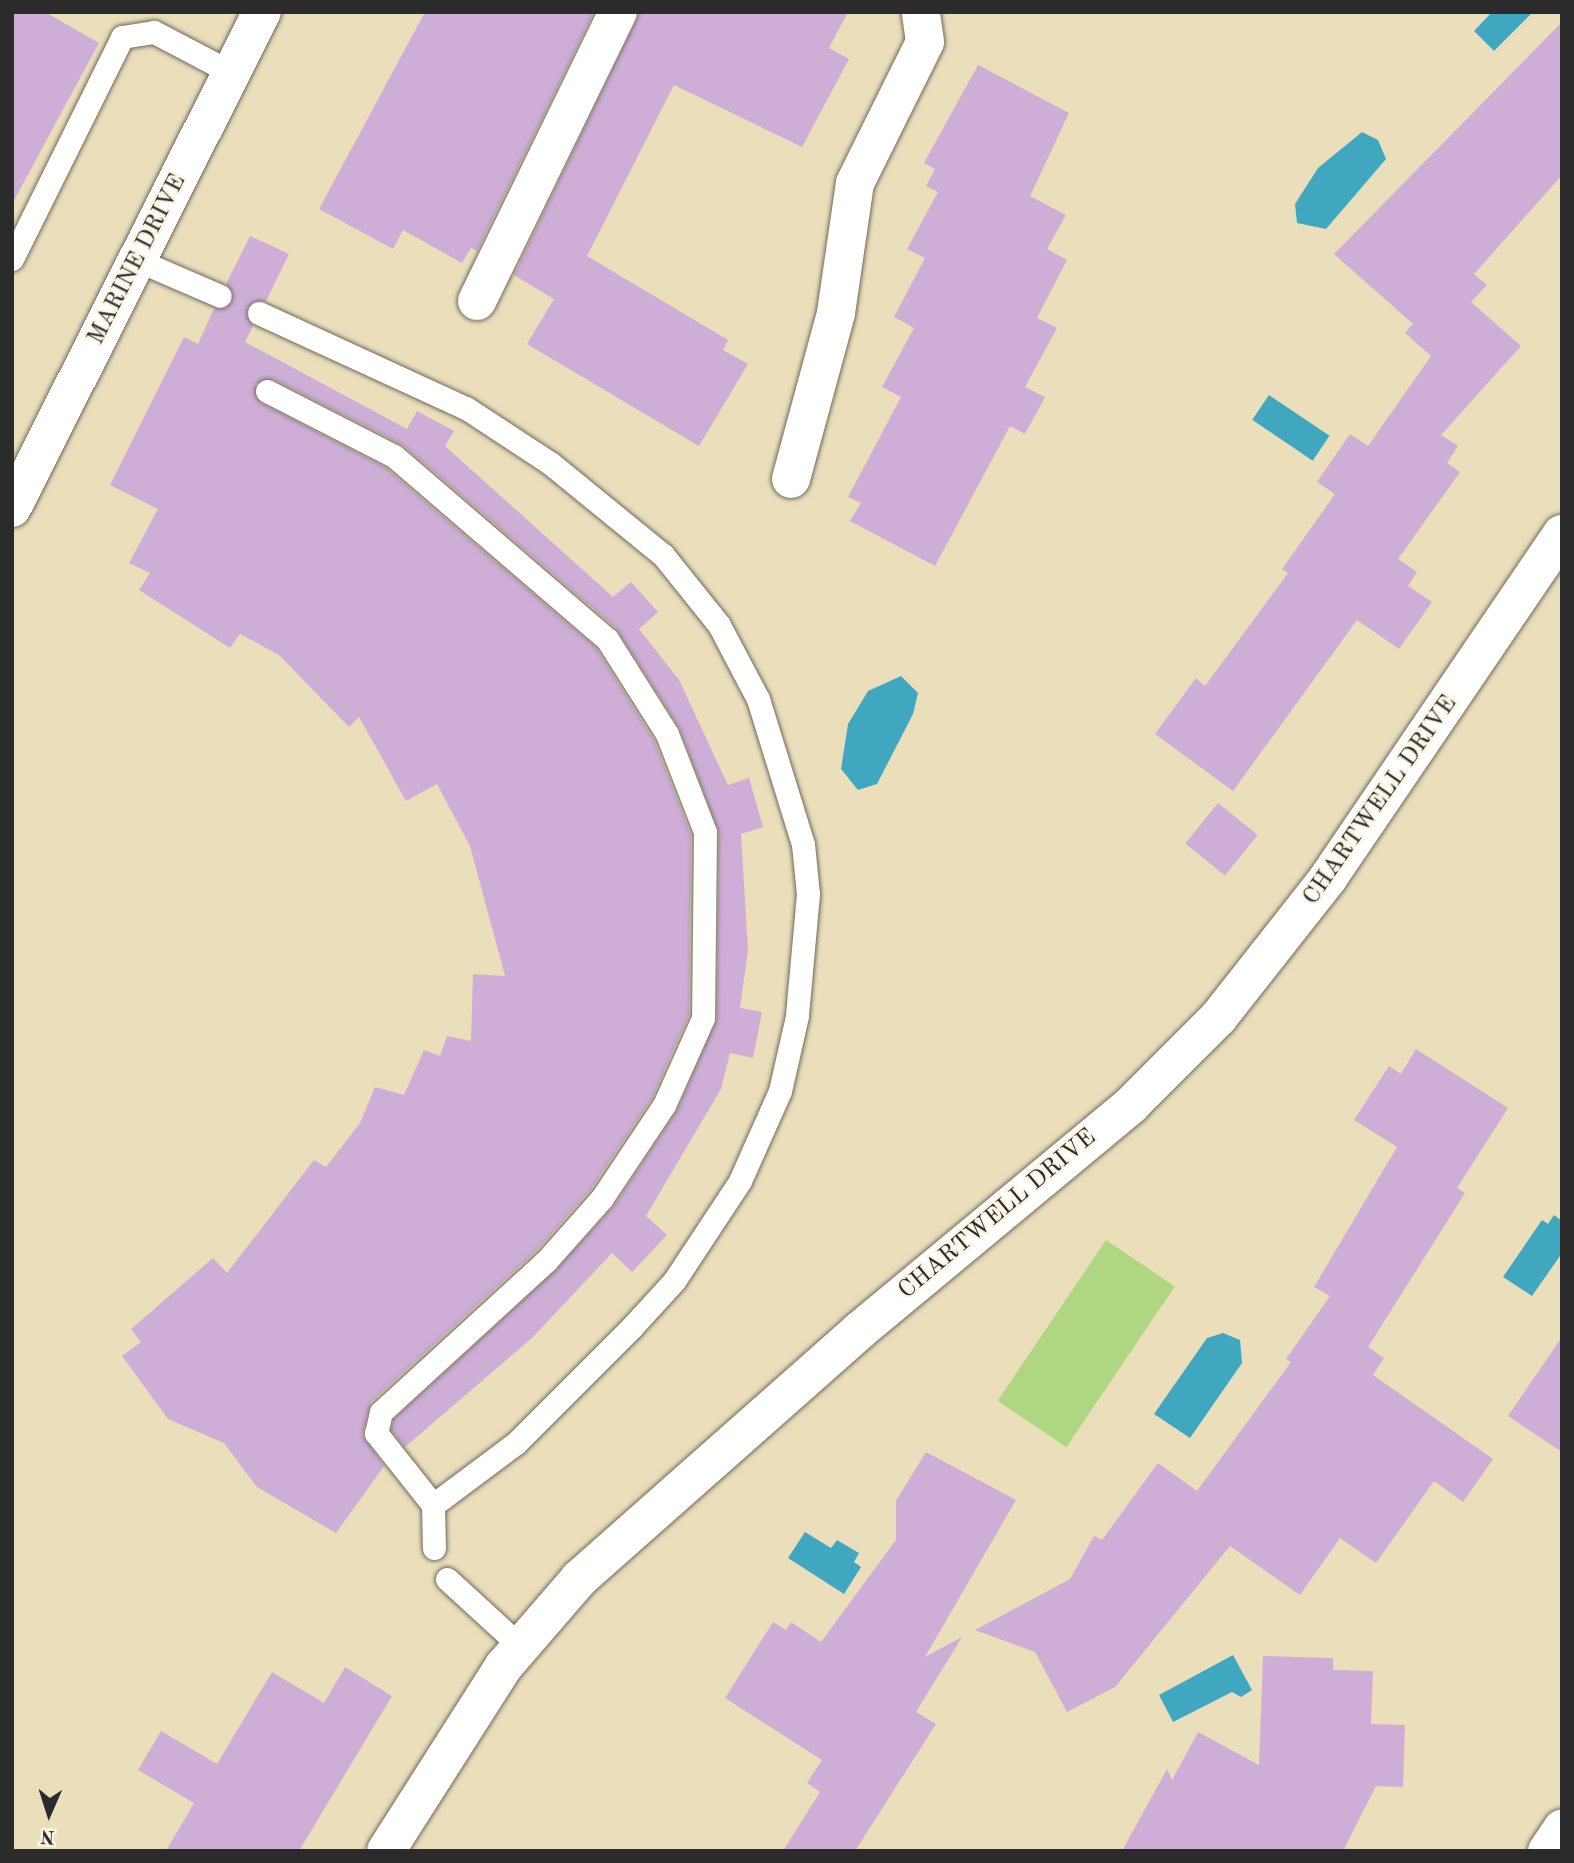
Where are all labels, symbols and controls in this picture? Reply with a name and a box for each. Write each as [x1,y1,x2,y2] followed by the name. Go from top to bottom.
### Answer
[83,170,193,350] street label: MARINE DRIVE
[1298,691,1464,911] street label: CHARTWELL DRIVE
[893,1124,1103,1306] street label: CHARTWELL DRIVE
[14,1779,84,1849] north arrow
[40,1826,56,1845] text: N

